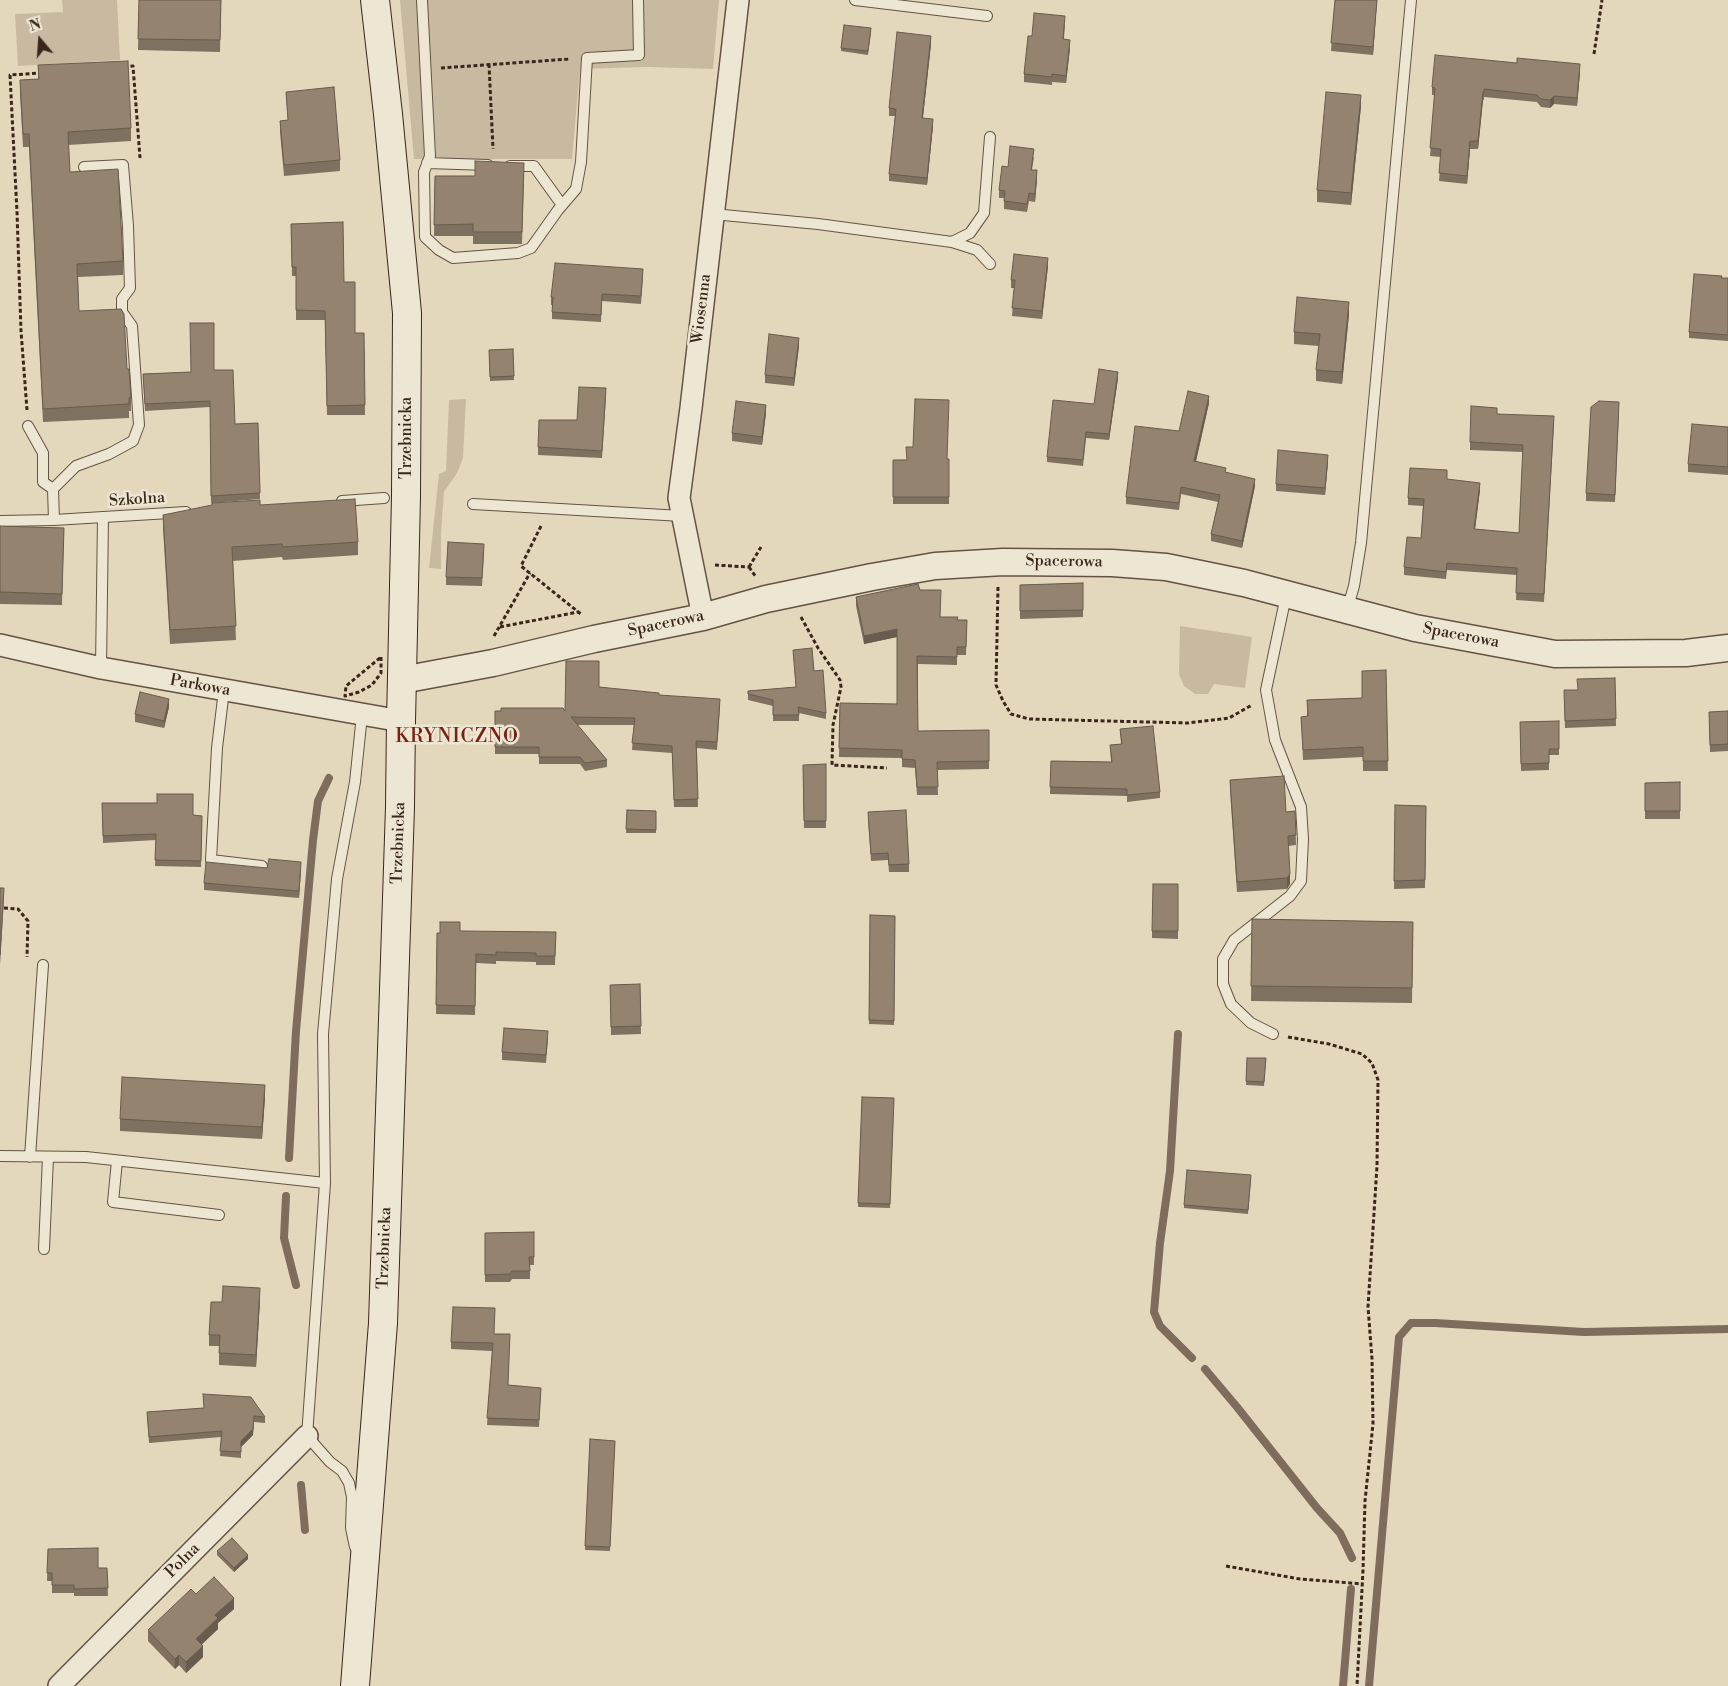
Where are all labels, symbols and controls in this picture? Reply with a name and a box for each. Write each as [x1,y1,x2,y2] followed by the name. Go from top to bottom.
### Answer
[15,15,65,65] north arrow
[27,15,43,36] text: N
[688,273,716,345] street label: Wiosenna
[397,397,417,479] street label: Trzebnicka
[108,488,166,512] street label: Szkolna
[1025,552,1103,572] street label: Spacerowa
[626,607,706,641] street label: Spacerowa
[1421,619,1501,653] street label: Spacerowa
[168,671,232,701] street label: Parkowa
[394,726,520,748] district label: KRYNICZNO
[388,802,410,884] street label: Trzebnicka
[374,1207,396,1289] street label: Trzebnicka
[162,1540,204,1582] street label: Polna

